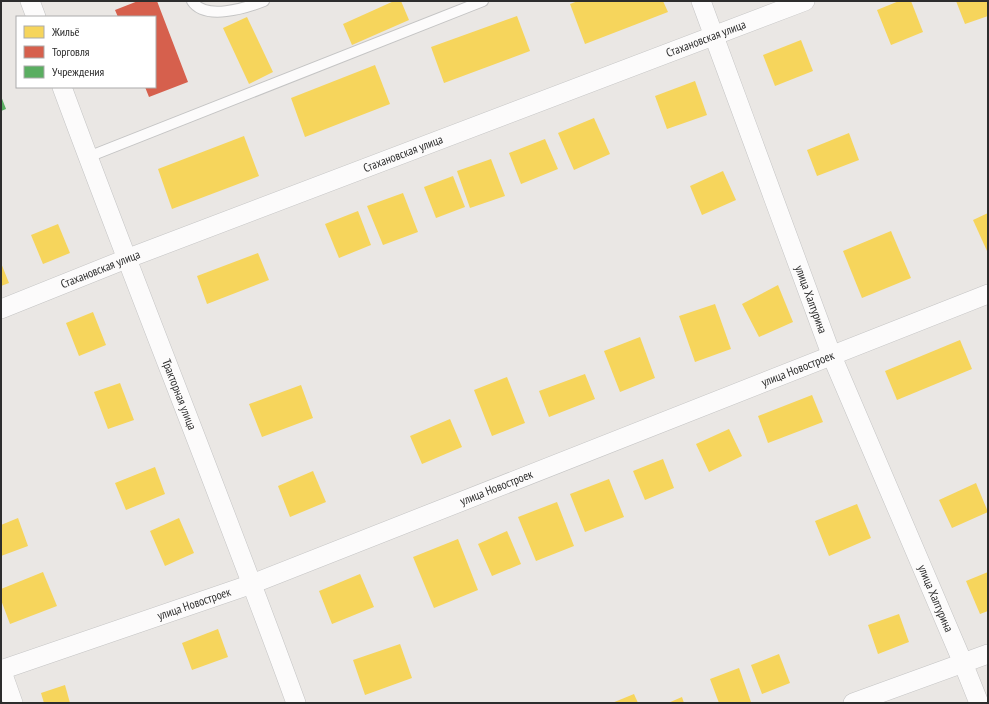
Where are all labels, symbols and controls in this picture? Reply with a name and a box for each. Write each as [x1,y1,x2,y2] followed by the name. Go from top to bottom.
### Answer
[16,16,156,88] legend
[664,16,748,60] street label: Стахановская улица
[51,24,79,39] text: Жильё
[52,44,90,59] text: Торговля
[52,64,105,79] text: Учреждения
[361,131,445,175] street label: Стахановская улица
[58,246,142,291] street label: Стахановская улица
[792,263,831,336] street label: улица Халтурина
[759,347,836,390] street label: улица Новостроек
[159,357,200,432] street label: Тракторная улица
[458,466,535,508] street label: улица Новостроек
[915,562,957,634] street label: улица Халтурина
[155,584,233,623] street label: улица Новостроек

